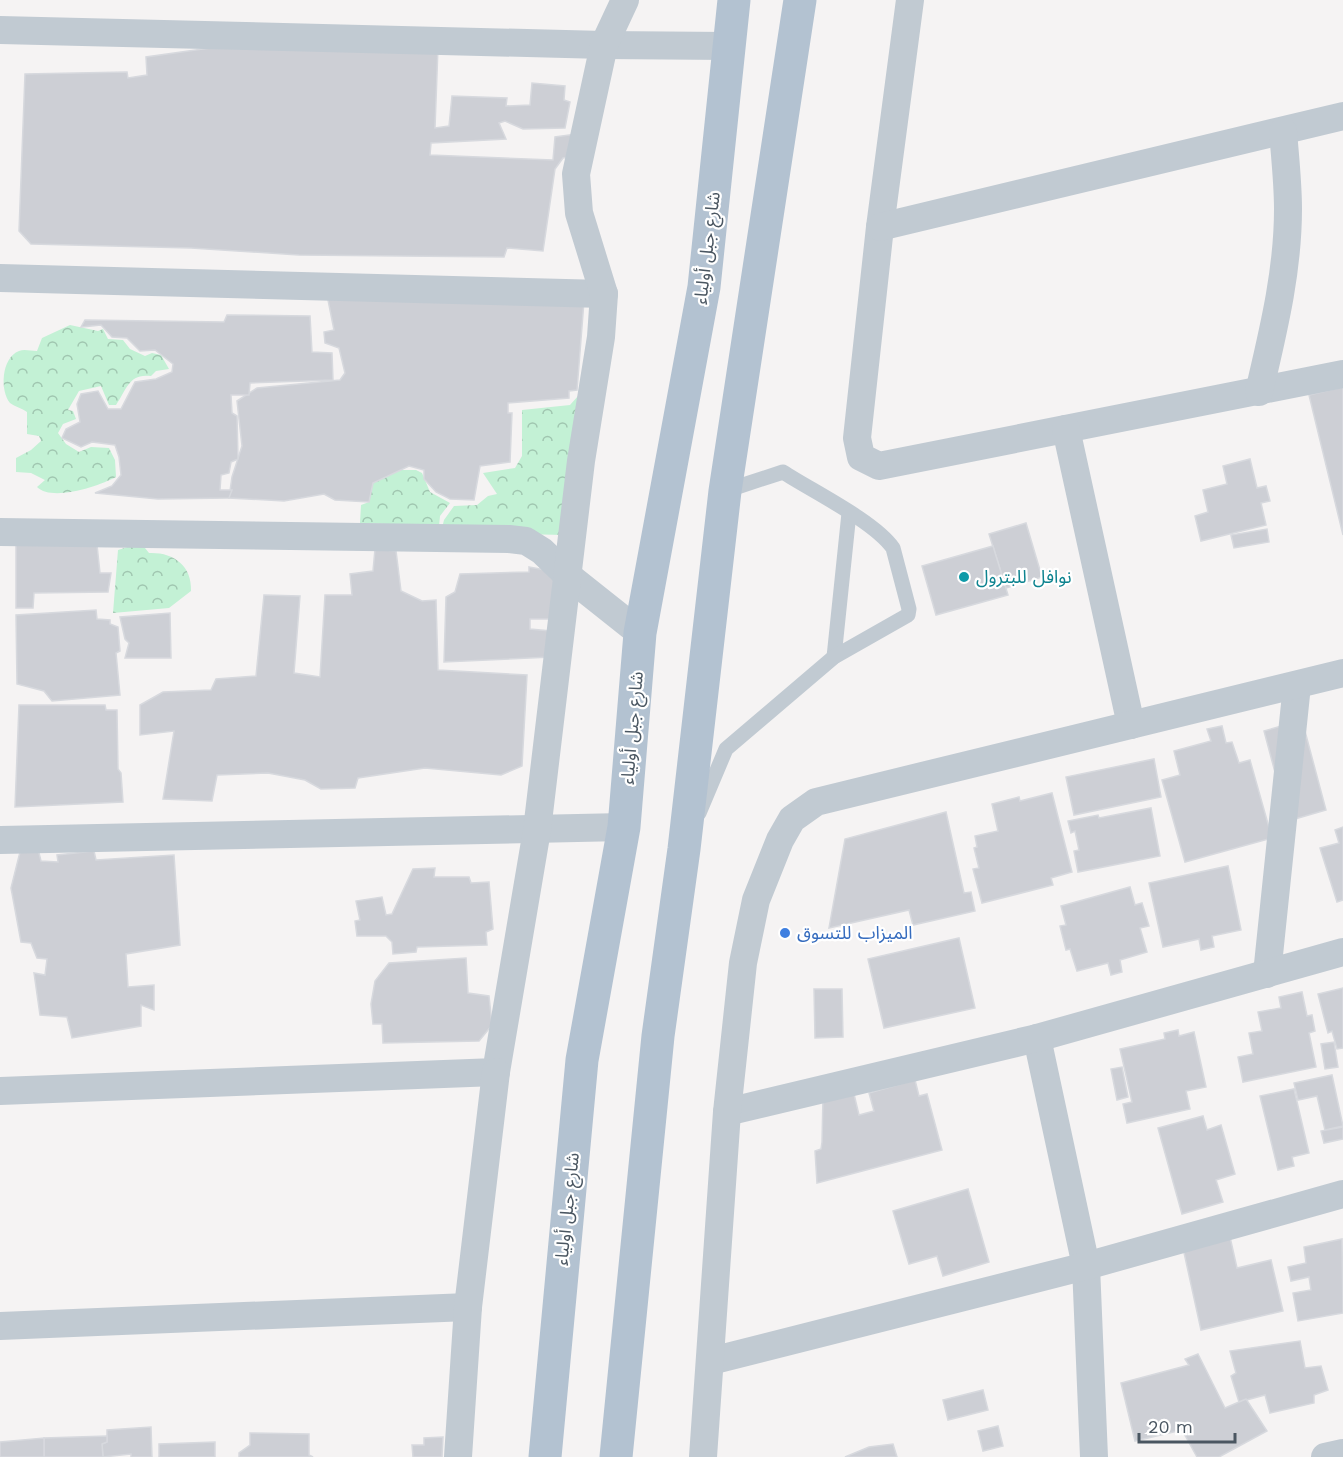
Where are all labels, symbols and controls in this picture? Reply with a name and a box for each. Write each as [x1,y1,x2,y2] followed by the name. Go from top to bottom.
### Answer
[689,190,728,306] street label: شارع جبل أولياء
[976,566,1072,588] place label: نوافل للبترول
[957,570,971,584] marker: نوافل للبترول
[616,670,651,786] street label: شارع جبل أولياء
[797,922,913,944] place label: الميزاب للتسوق
[778,926,792,940] marker: الميزاب للتسوق
[550,1151,587,1267] street label: شارع جبل أولياء
[1139,1406,1235,1444] scale bar
[1148,1416,1193,1437] text: 20 m

